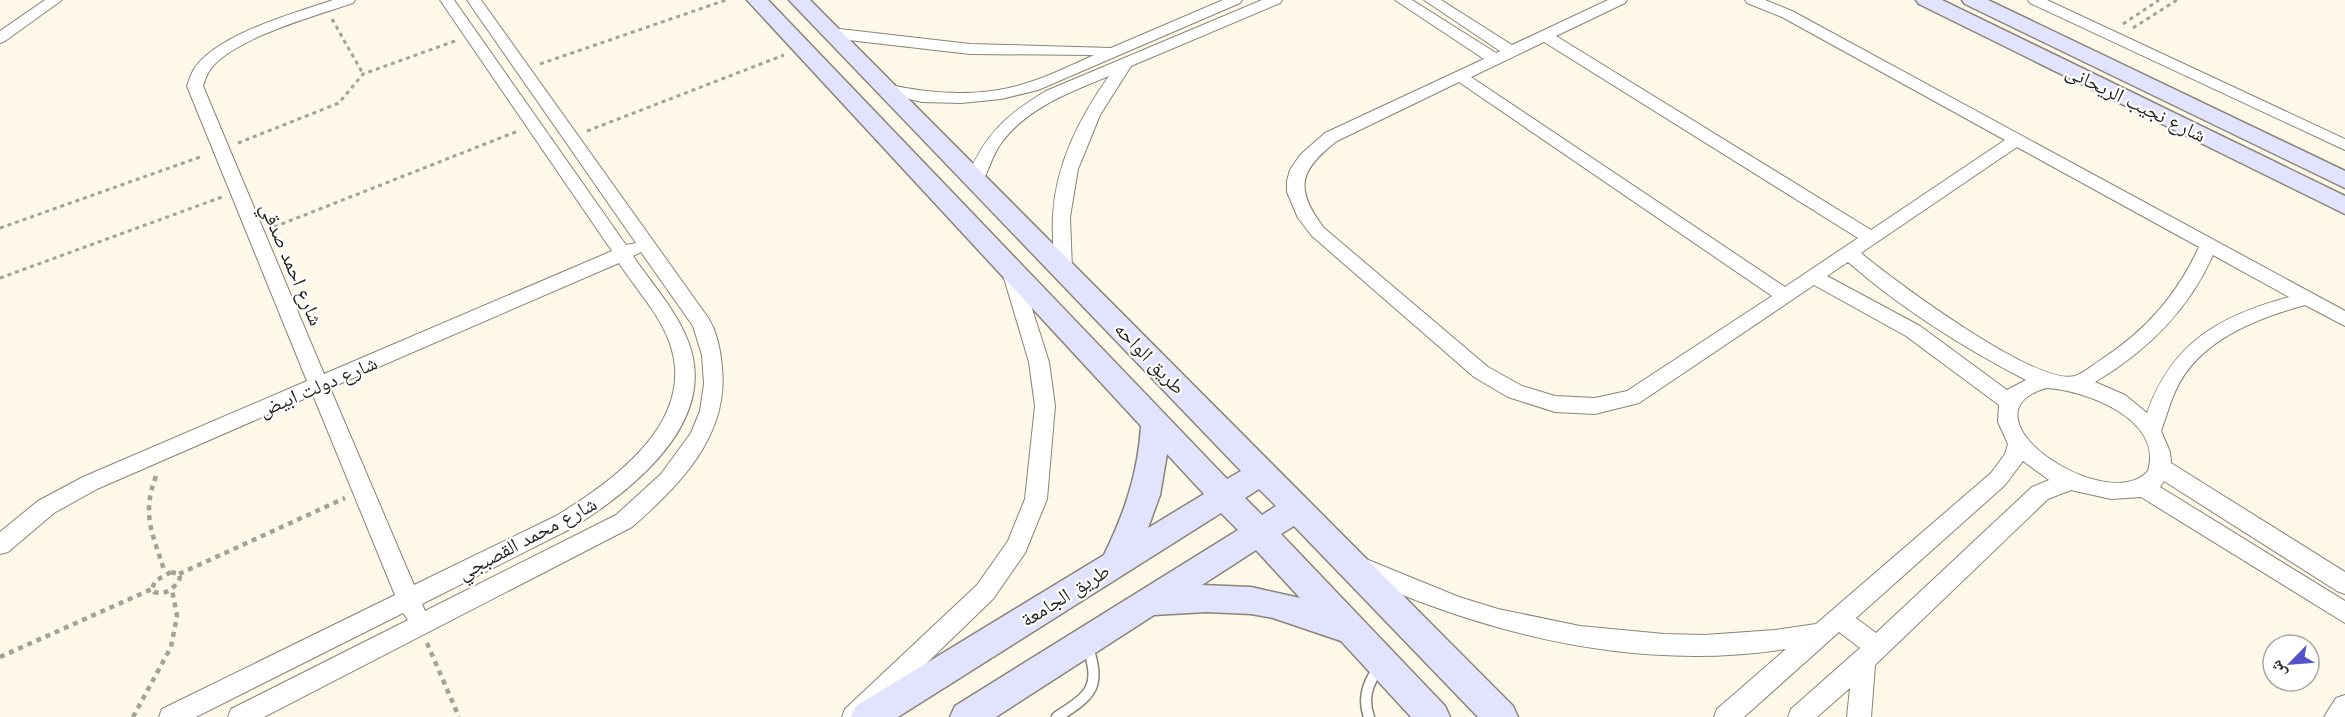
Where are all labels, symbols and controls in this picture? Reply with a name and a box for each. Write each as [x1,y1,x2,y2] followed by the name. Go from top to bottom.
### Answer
[2061,57,2211,149] street label: شارع نجيب الريحانى
[252,198,331,331] street label: شارع احمد صدقي
[1108,315,1192,401] street label: طريق الواحه
[254,348,382,424] street label: شارع دولت ابيض
[452,489,603,588] street label: شارع محمد القصبجي
[1015,557,1115,633] street label: طريق الجامعة
[2261,633,2321,693] north arrow
[2264,657,2292,682] text: ش

